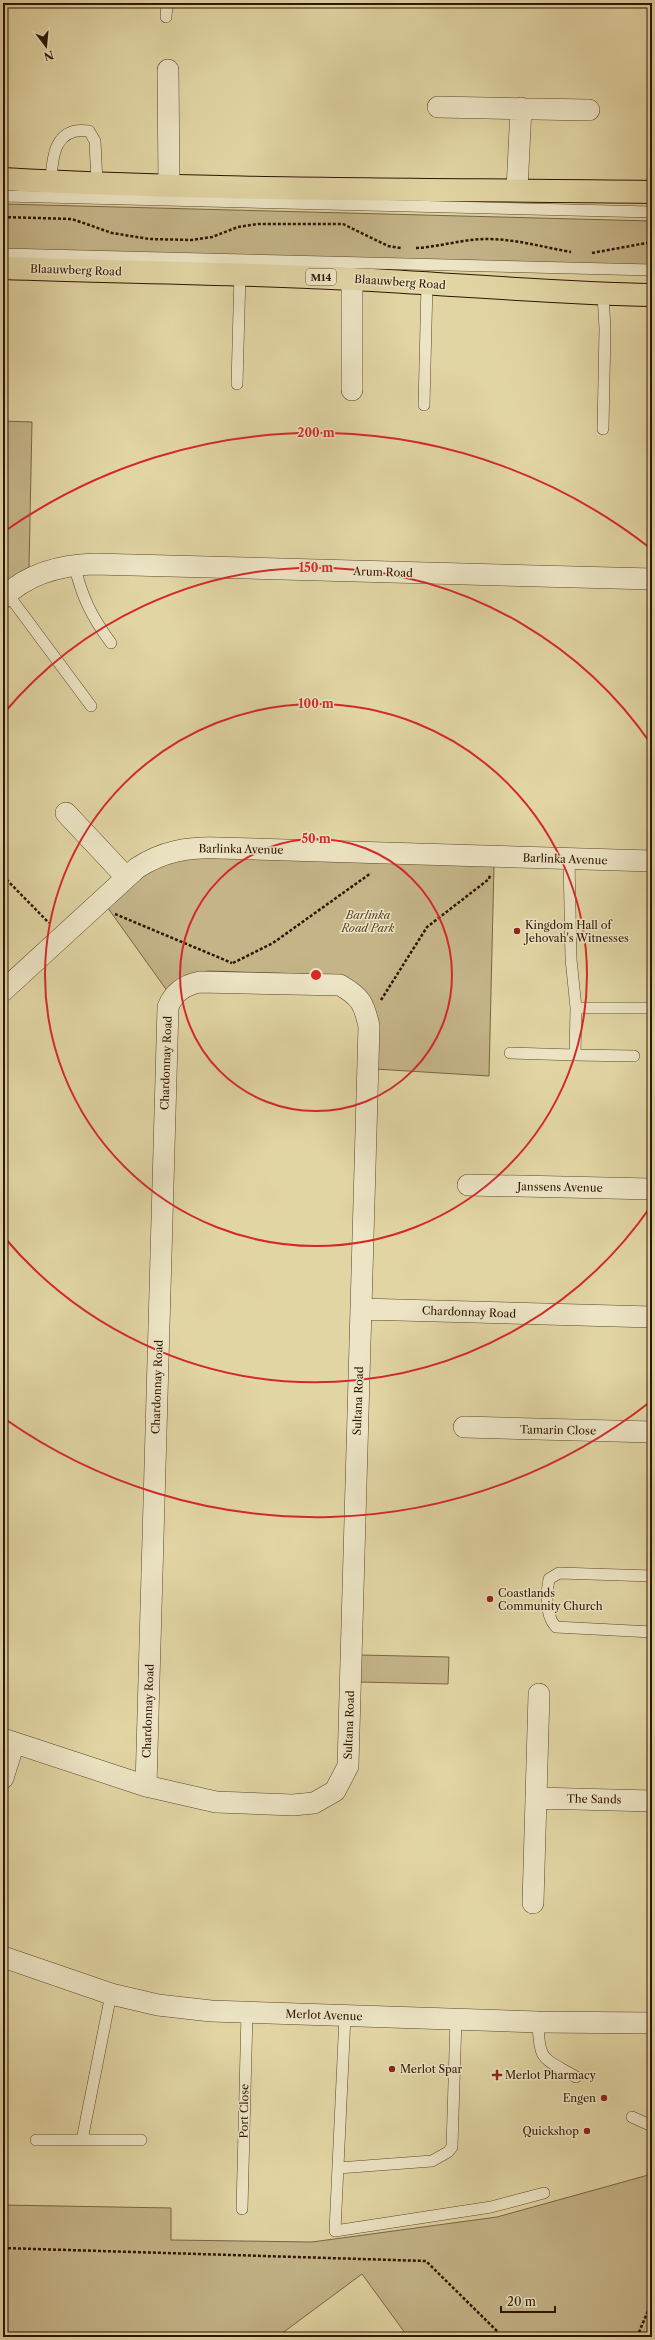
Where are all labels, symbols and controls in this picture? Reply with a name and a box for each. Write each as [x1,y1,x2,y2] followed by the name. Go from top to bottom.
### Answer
[26,26,66,66] north arrow
[42,48,55,64] text: N
[30,261,122,279] street label: Blaauwberg Road
[306,269,336,285] road number: M14
[354,272,446,292] street label: Blaauwberg Road
[297,425,335,440] text: 200 m
[299,560,333,575] text: 150 m
[352,564,413,580] street label: Arum Road
[298,696,334,711] text: 100 m
[301,831,331,846] text: 50 m
[198,841,284,857] street label: Barlinka Avenue
[522,851,608,867] street label: Barlinka Avenue
[340,908,395,935] park label: Barlinka Road Park
[523,918,629,945] place label: Kingdom Hall of Jehovah's Witnesses
[512,926,522,936] marker: Kingdom Hall of Jehovah's Witnesses
[309,968,323,982] centre of rings
[157,1015,175,1110] street label: Chardonnay Road
[515,1179,603,1195] street label: Janssens Avenue
[422,1303,517,1321] street label: Chardonnay Road
[148,1339,166,1434] street label: Chardonnay Road
[350,1366,366,1436] street label: Sultana Road
[520,1422,596,1438] street label: Tamarin Close
[498,1586,603,1613] place label: Coastlands Community Church
[485,1594,495,1604] marker: Coastlands Community Church
[139,1663,157,1758] street label: Chardonnay Road
[341,1690,357,1760] street label: Sultana Road
[566,1792,622,1806] street label: The Sands
[285,2007,363,2023] street label: Merlot Avenue
[400,2062,463,2076] place label: Merlot Spar
[387,2064,397,2074] marker: Merlot Spar
[505,2068,597,2082] place label: Merlot Pharmacy
[492,2070,502,2080] marker: Merlot Pharmacy
[237,2084,251,2138] street label: Port Close
[563,2091,596,2105] place label: Engen
[599,2093,609,2103] marker: Engen
[522,2124,579,2138] place label: Quickshop
[582,2126,592,2136] marker: Quickshop
[501,2288,555,2314] scale bar
[507,2294,536,2309] text: 20 m

